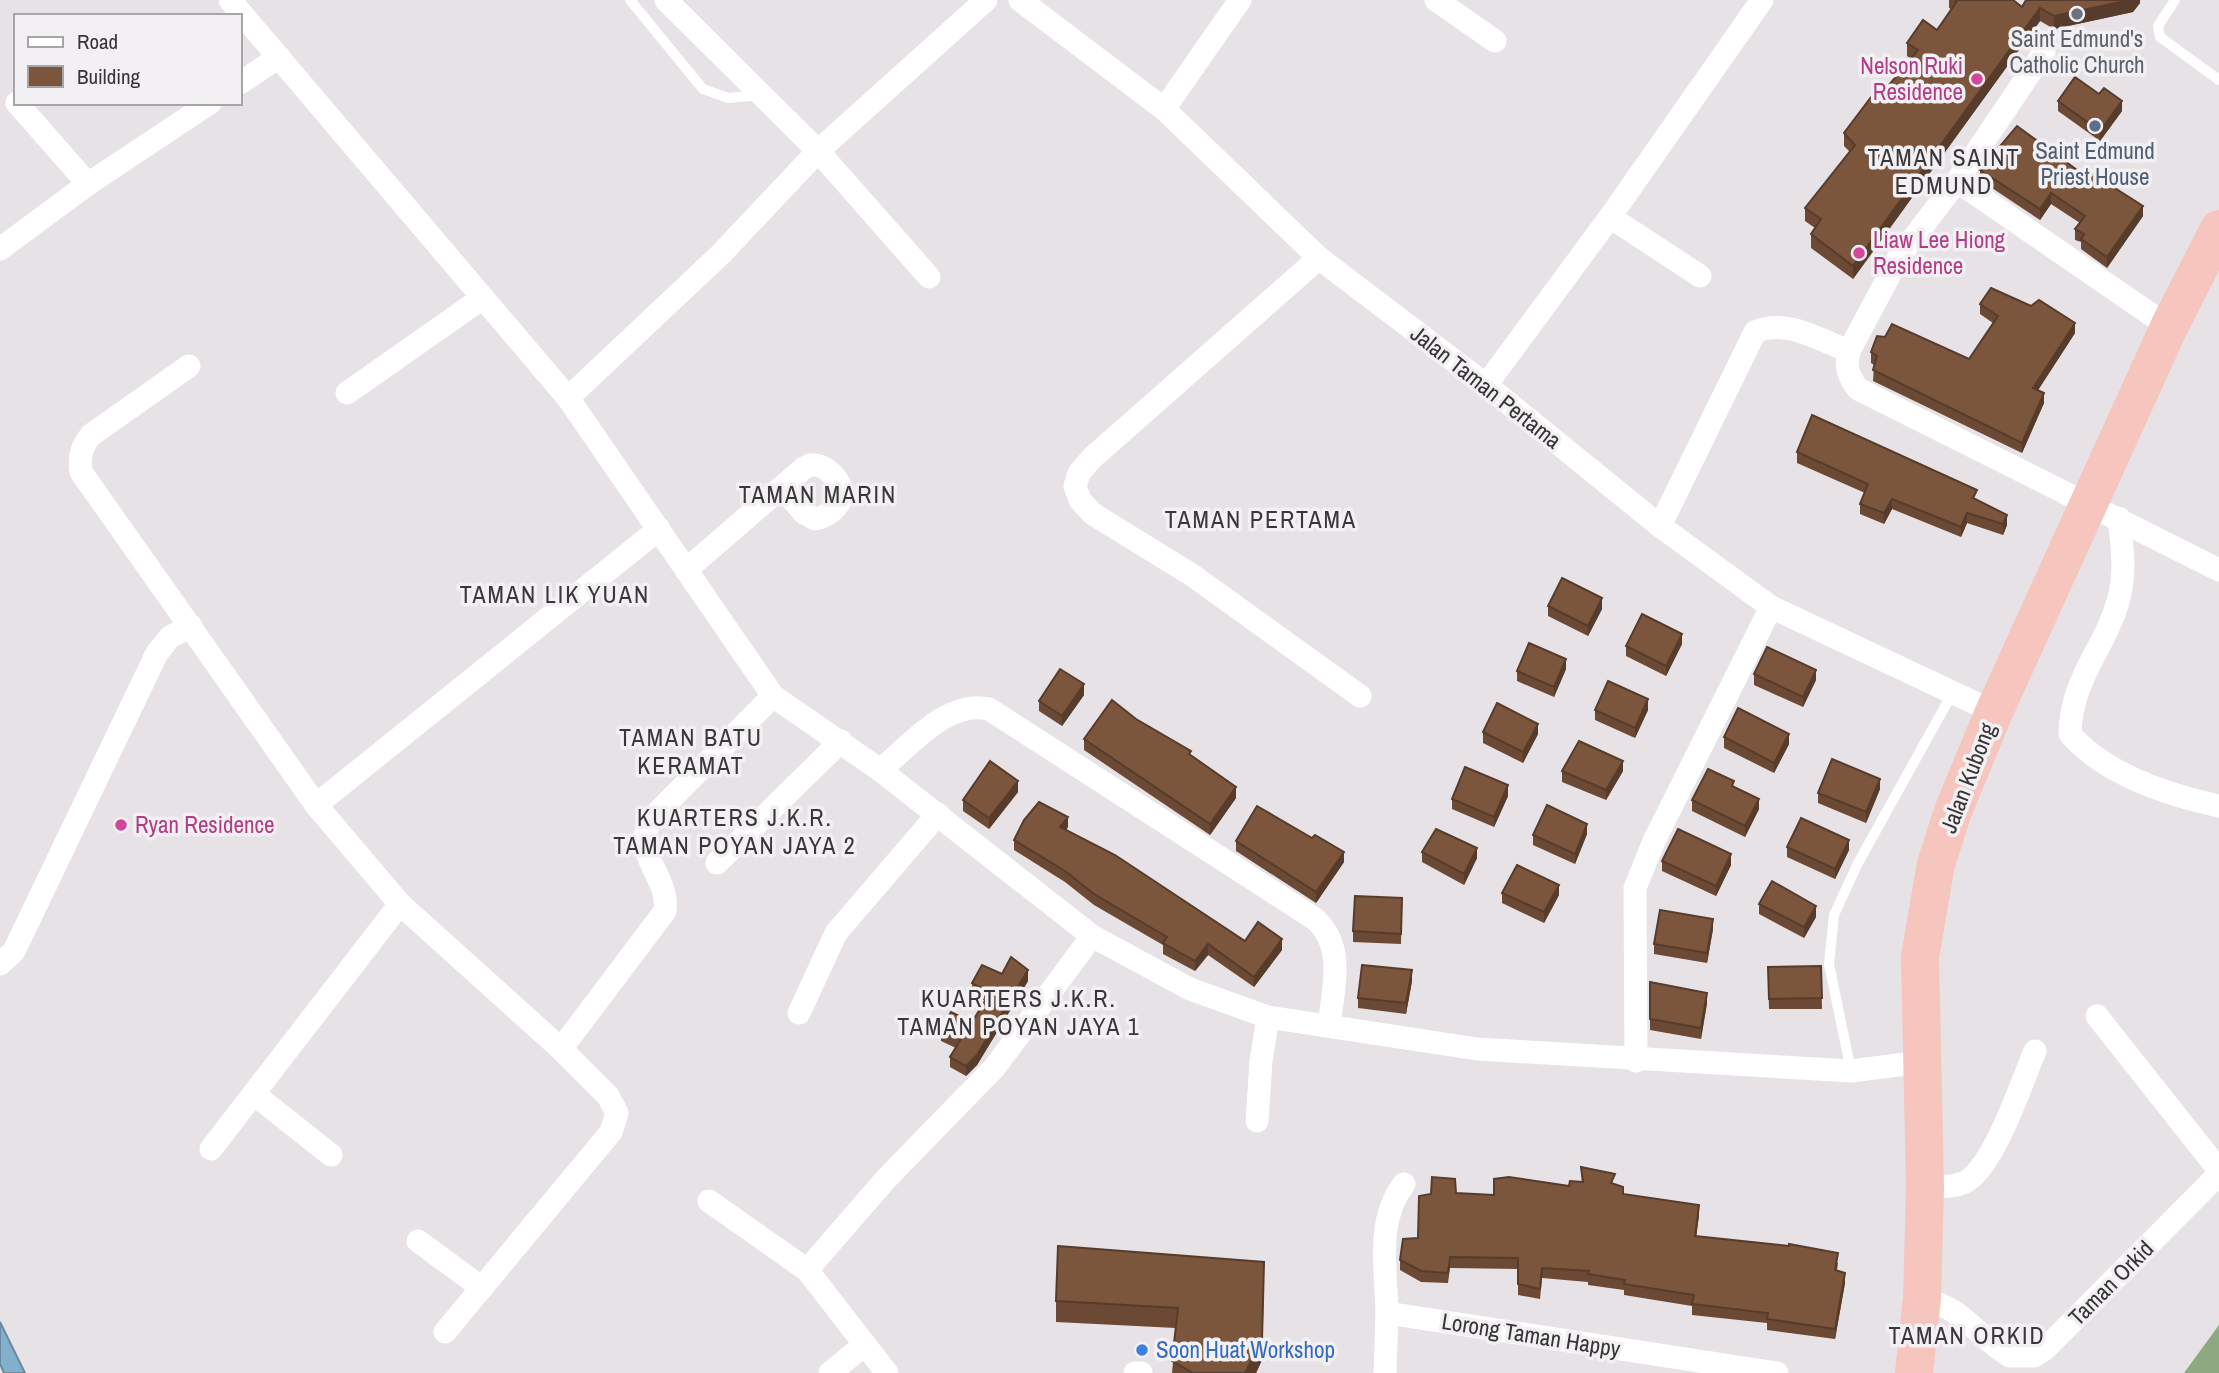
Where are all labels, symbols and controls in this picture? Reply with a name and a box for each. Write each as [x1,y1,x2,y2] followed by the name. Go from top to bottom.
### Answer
[2069,6,2085,22] marker: Saint Edmund's Catholic Church
[14,14,242,105] legend
[2009,23,2145,80] place label: Saint Edmund's Catholic Church
[77,27,118,56] text: Road
[1860,50,1963,107] place label: Nelson Ruki Residence
[77,62,141,91] text: Building
[1969,71,1985,87] marker: Nelson Ruki Residence
[2087,118,2103,134] marker: Saint Edmund Priest House
[2035,135,2155,192] place label: Saint Edmund Priest House
[1868,141,2020,201] district label: TAMAN SAINT EDMUND
[1873,224,2006,281] place label: Liaw Lee Hiong Residence
[1851,245,1867,261] marker: Liaw Lee Hiong Residence
[1404,318,1569,456] street label: Jalan Taman Pertama
[739,478,897,510] district label: TAMAN MARIN
[1165,503,1357,535] district label: TAMAN PERTAMA
[460,578,650,610] district label: TAMAN LIK YUAN
[1932,718,2003,837] street label: Jalan Kubong
[619,721,763,781] district label: TAMAN BATU KERAMAT
[613,801,857,861] district label: KUARTERS J.K.R. TAMAN POYAN JAYA 2
[135,809,274,840] place label: Ryan Residence
[113,817,129,833] marker: Ryan Residence
[897,982,1141,1042] district label: KUARTERS J.K.R. TAMAN POYAN JAYA 1
[2061,1233,2160,1332] street label: Taman Orkid
[1440,1305,1623,1364] street label: Lorong Taman Happy
[1888,1319,2046,1351] district label: TAMAN ORKID
[1156,1334,1335,1365] place label: Soon Huat Workshop
[1134,1342,1150,1358] marker: Soon Huat Workshop

